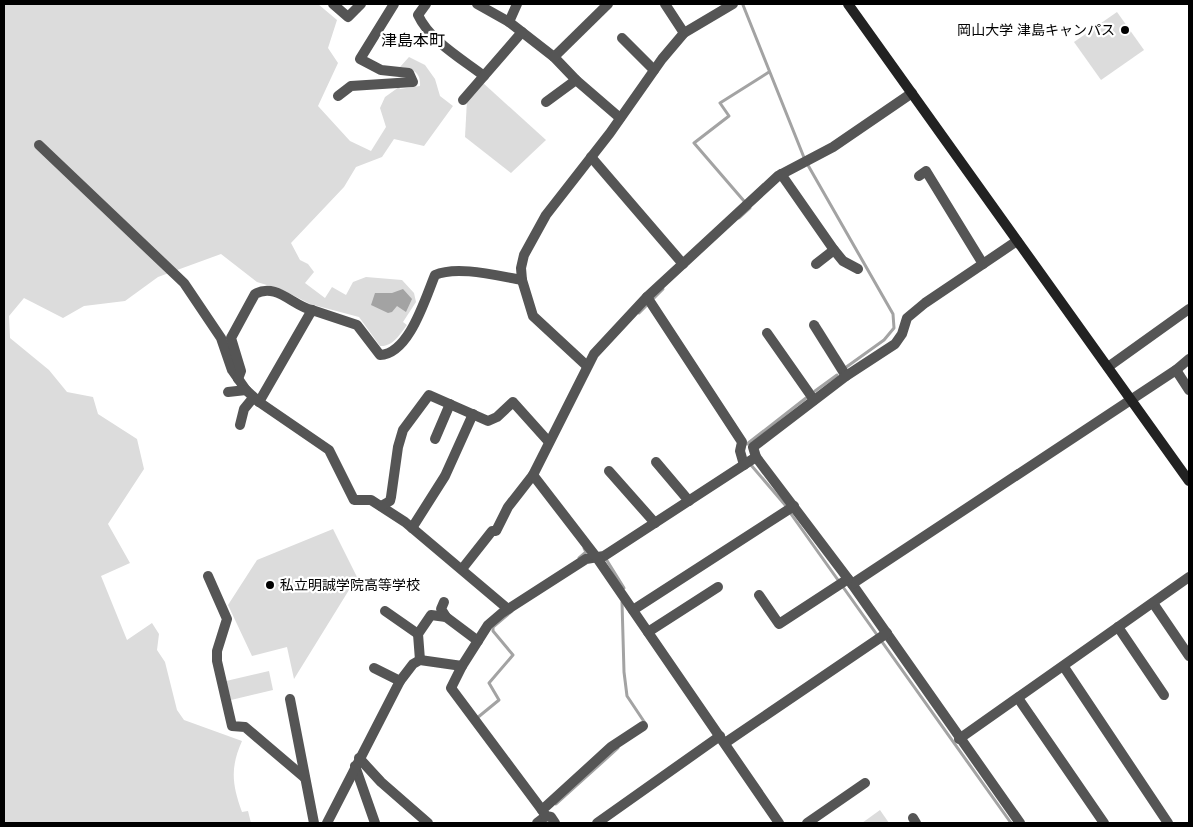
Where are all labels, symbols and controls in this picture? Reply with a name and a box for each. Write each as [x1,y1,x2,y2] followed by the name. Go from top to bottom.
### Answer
[957,22,1115,39] place label: 岡山大学 津島キャンパス
[1119,24,1131,36] marker: 岡山大学 津島キャンパス
[381,31,445,50] district label: 津島本町
[280,577,420,594] place label: 私立明誠学院高等学校
[264,579,276,591] marker: 私立明誠学院高等学校

